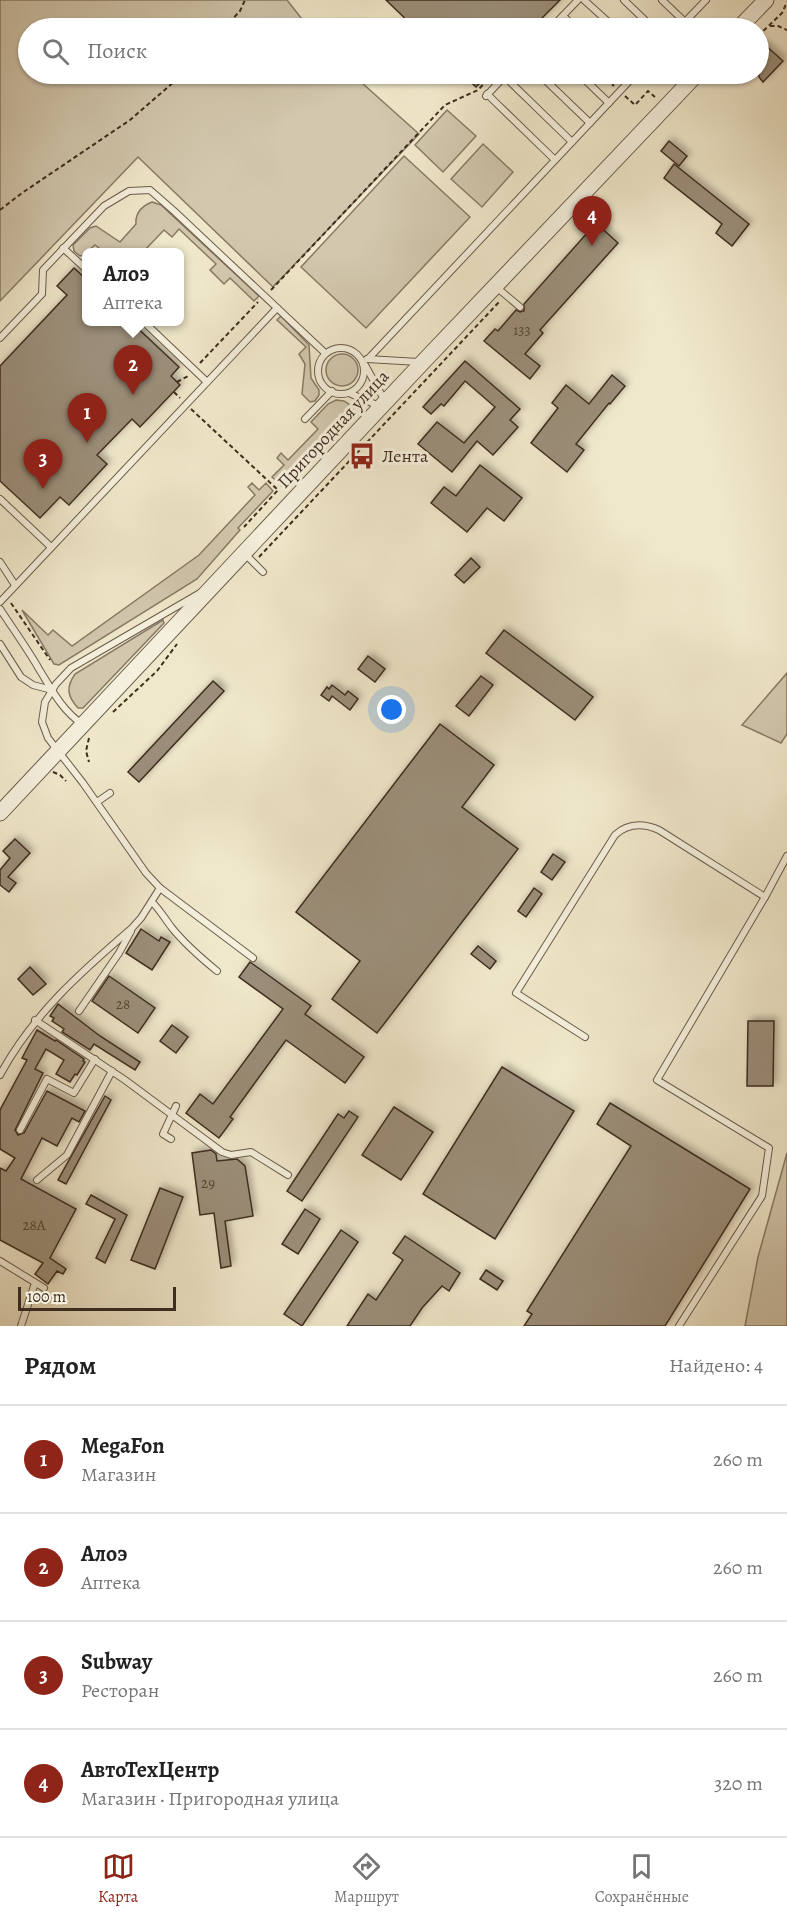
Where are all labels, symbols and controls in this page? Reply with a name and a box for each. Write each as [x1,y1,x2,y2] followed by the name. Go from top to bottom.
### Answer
[18,18,769,84] search box
[39,35,72,68] icon: search
[87,36,147,66] text: Поиск
[572,196,612,246] pin: 4
[82,248,184,326] popup
[103,259,149,289] text: Алоэ
[103,289,163,316] text: Аптека
[513,320,531,340] house number: 133
[114,346,152,395] pin: 2
[272,364,395,493] street label: Пригородная улица
[68,394,106,443] pin: 1
[24,440,63,489] pin: 3
[347,441,377,471] bus stop icon: Лента
[382,444,429,468] place label: Лента
[377,695,406,724] your location
[116,994,130,1014] house number: 28
[201,1173,215,1193] house number: 29
[22,1215,46,1235] house number: 28А
[18,1284,176,1312] scale bar
[27,1286,66,1308] text: 100 m
[24,1348,96,1383] text: Рядом
[669,1352,763,1379] text: Найдено: 4
[81,1431,165,1461] text: MegaFon
[40,1446,47,1473] text: 1
[713,1446,763,1473] text: 260 m
[81,1461,156,1488] text: Магазин
[81,1539,127,1569] text: Алоэ
[39,1554,48,1581] text: 2
[713,1554,763,1581] text: 260 m
[81,1569,141,1596] text: Аптека
[81,1647,152,1677] text: Subway
[39,1662,48,1689] text: 3
[713,1662,763,1689] text: 260 m
[81,1677,159,1704] text: Ресторан
[81,1755,219,1785] text: АвтоТехЦентр
[39,1770,48,1797] text: 4
[714,1770,763,1797] text: 320 m
[81,1785,339,1812] text: Магазин · Пригородная улица
[98,1850,138,1908] tab: Карта
[334,1850,399,1908] tab: Маршрут
[595,1850,689,1908] tab: Сохранённые

